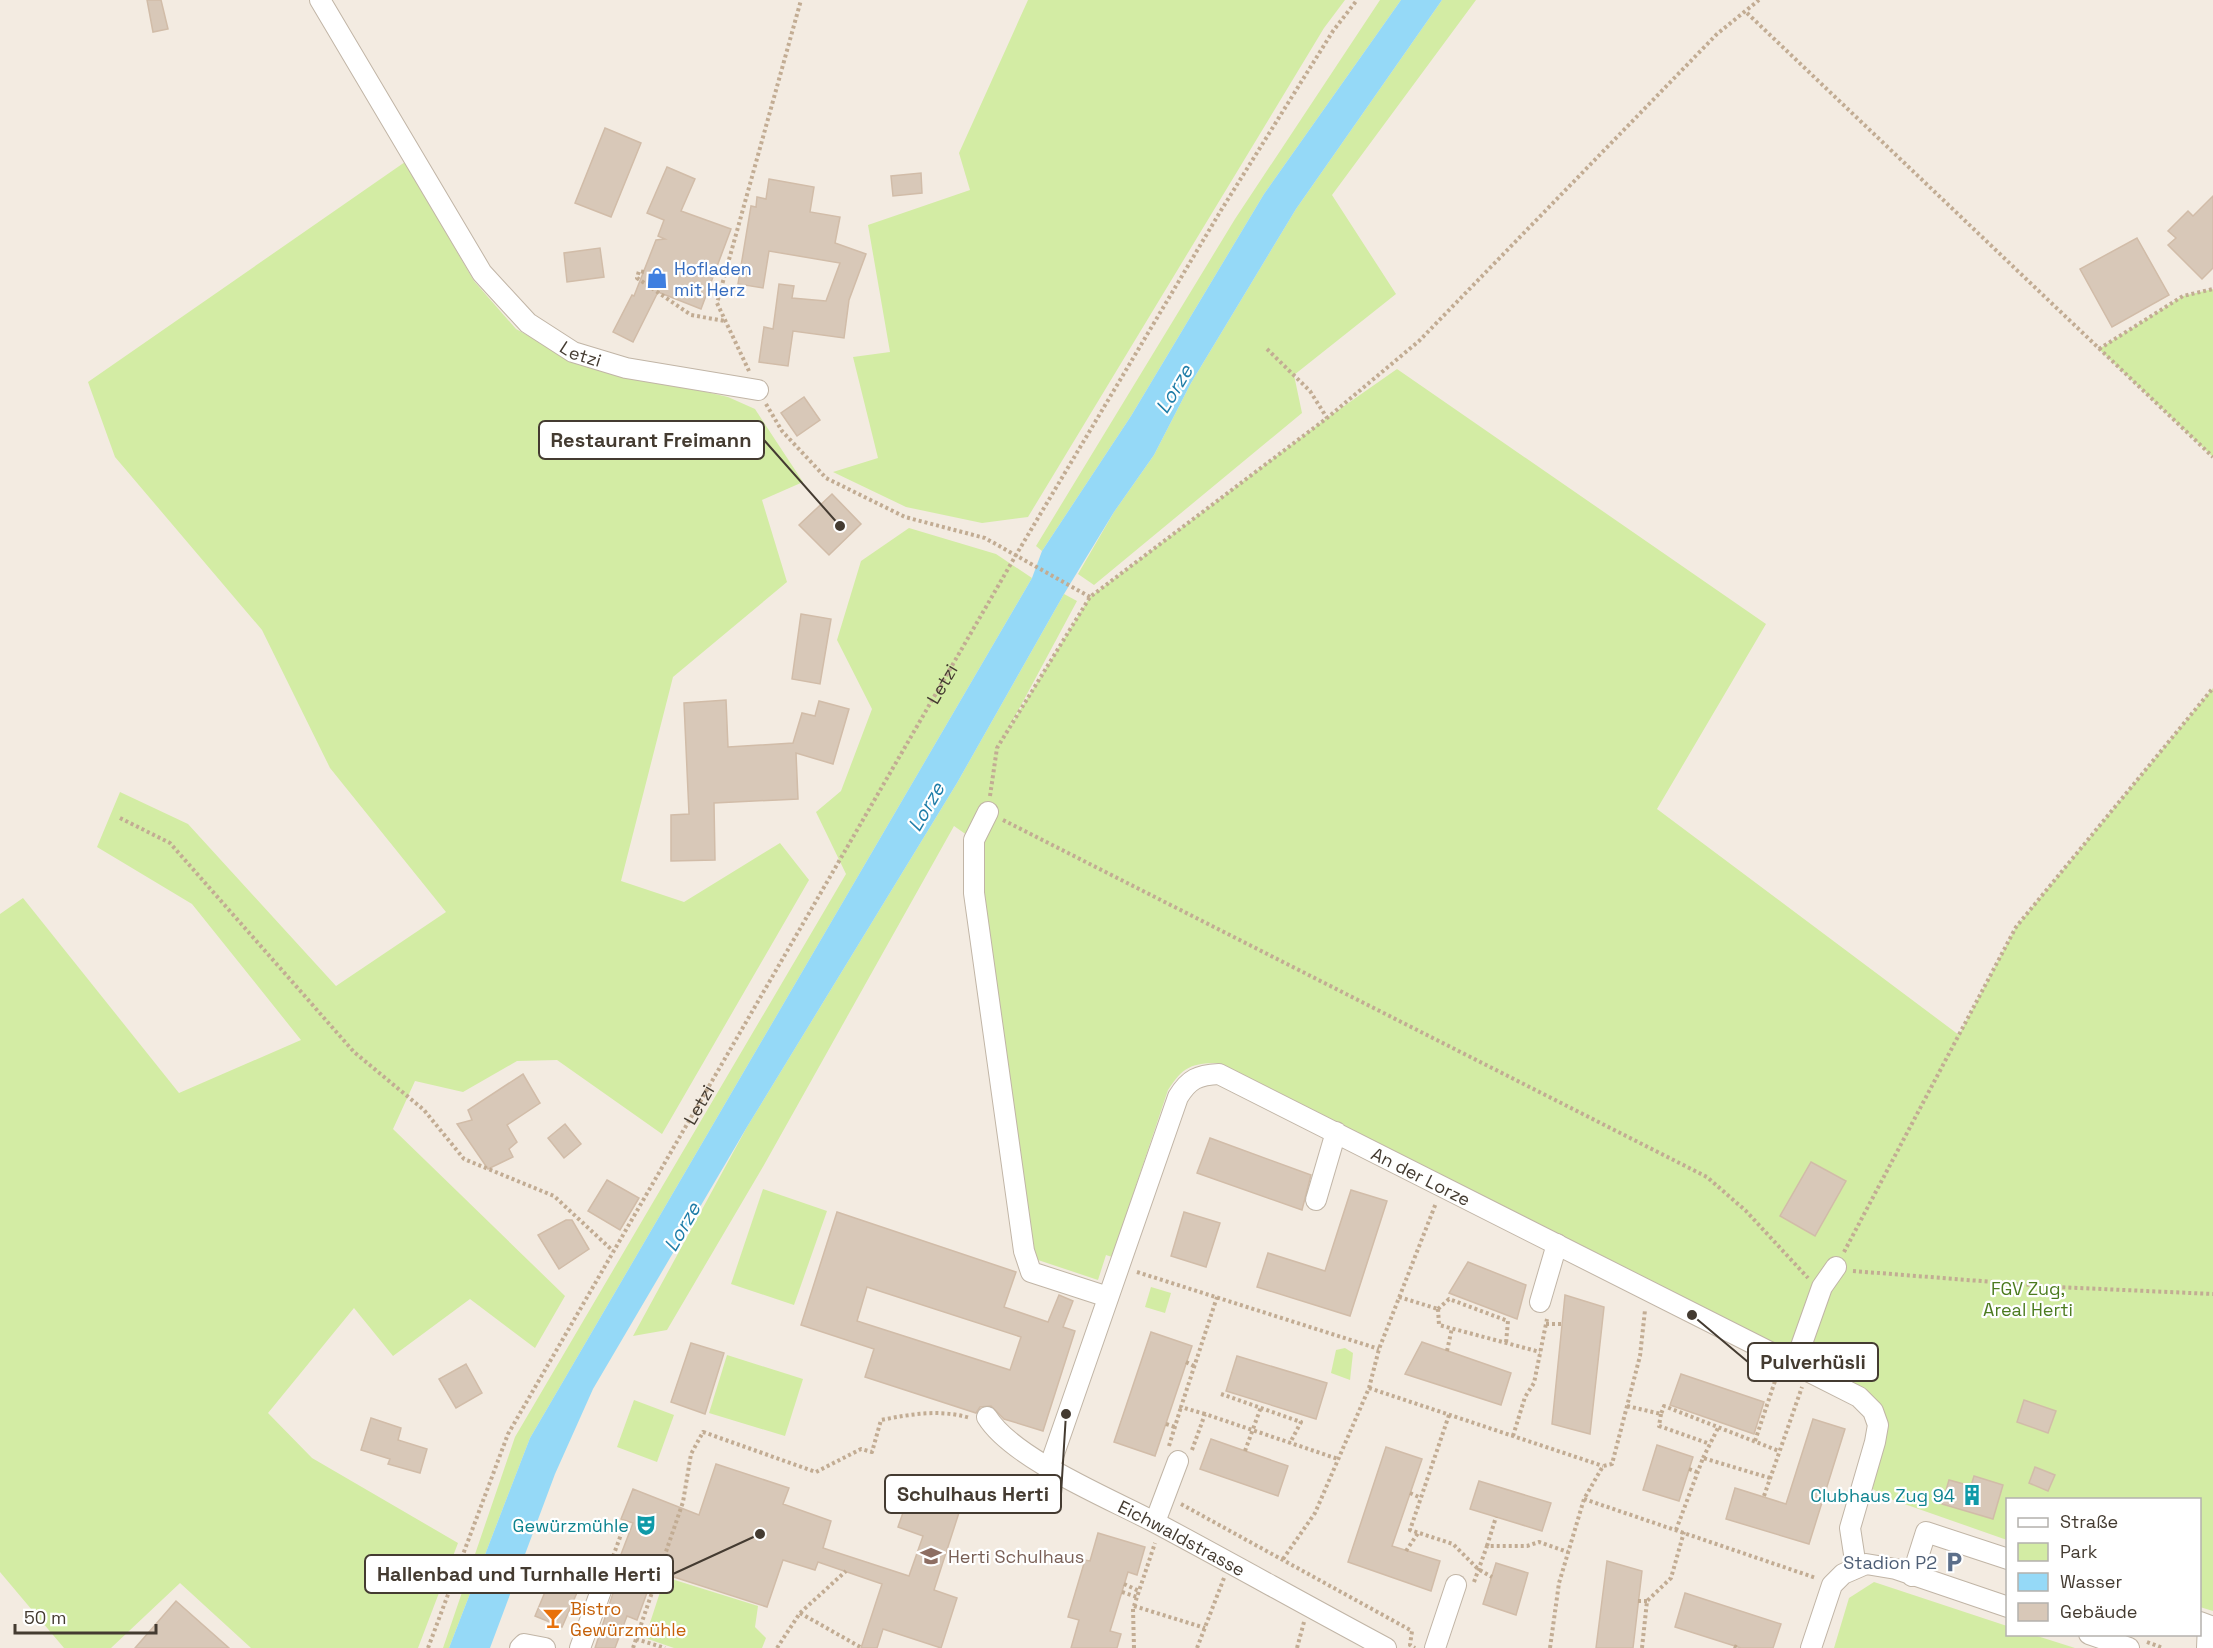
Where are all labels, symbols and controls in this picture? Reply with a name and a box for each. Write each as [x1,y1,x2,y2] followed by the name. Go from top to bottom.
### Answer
[674,257,752,301] place label: Hofladen mit Herz
[645,266,669,290] shop icon: Hofladen mit Herz
[556,335,604,371] street label: Letzi
[1149,359,1199,418] water label: Lorze
[539,421,764,459] callout: Restaurant Freimann
[550,427,752,453] text: Restaurant Freimann
[921,660,962,708] street label: Letzi
[902,777,951,836] water label: Lorze
[678,1081,719,1129] street label: Letzi
[1368,1141,1475,1211] street label: An der Lorze
[658,1197,707,1256] water label: Lorze
[1983,1277,2073,1321] park label: FGV Zug, Areal Herti
[1748,1343,1878,1381] callout: Pulverhüsli
[1760,1349,1866,1375] text: Pulverhüsli
[885,1475,1061,1513] callout: Schulhaus Herti
[897,1481,1049,1507] text: Schulhaus Herti
[1960,1483,1984,1507] building icon: Clubhaus Zug 94
[1810,1484,1955,1507] place label: Clubhaus Zug 94
[1115,1494,1250,1581] street label: Eichwaldstrasse
[2006,1498,2201,1636] legend
[2060,1510,2118,1533] text: Straße
[634,1513,658,1537] theatre icon: Gewürzmühle
[513,1514,629,1537] place label: Gewürzmühle
[2060,1540,2098,1563] text: Park
[919,1544,943,1568] school or university icon: Herti Schulhaus
[948,1545,1084,1568] place label: Herti Schulhaus
[1942,1550,1966,1574] parking icon: Stadion P2
[1843,1551,1937,1574] place label: Stadion P2
[365,1555,673,1593] callout: Hallenbad und Turnhalle Herti
[377,1561,661,1587] text: Hallenbad und Turnhalle Herti
[2060,1570,2122,1593] text: Wasser
[15,1597,156,1635] scale bar
[570,1597,686,1641] place label: Bistro Gewürzmühle
[2060,1600,2138,1623] text: Gebäude
[24,1606,66,1629] text: 50 m
[541,1606,565,1630] bar icon: Bistro Gewürzmühle

